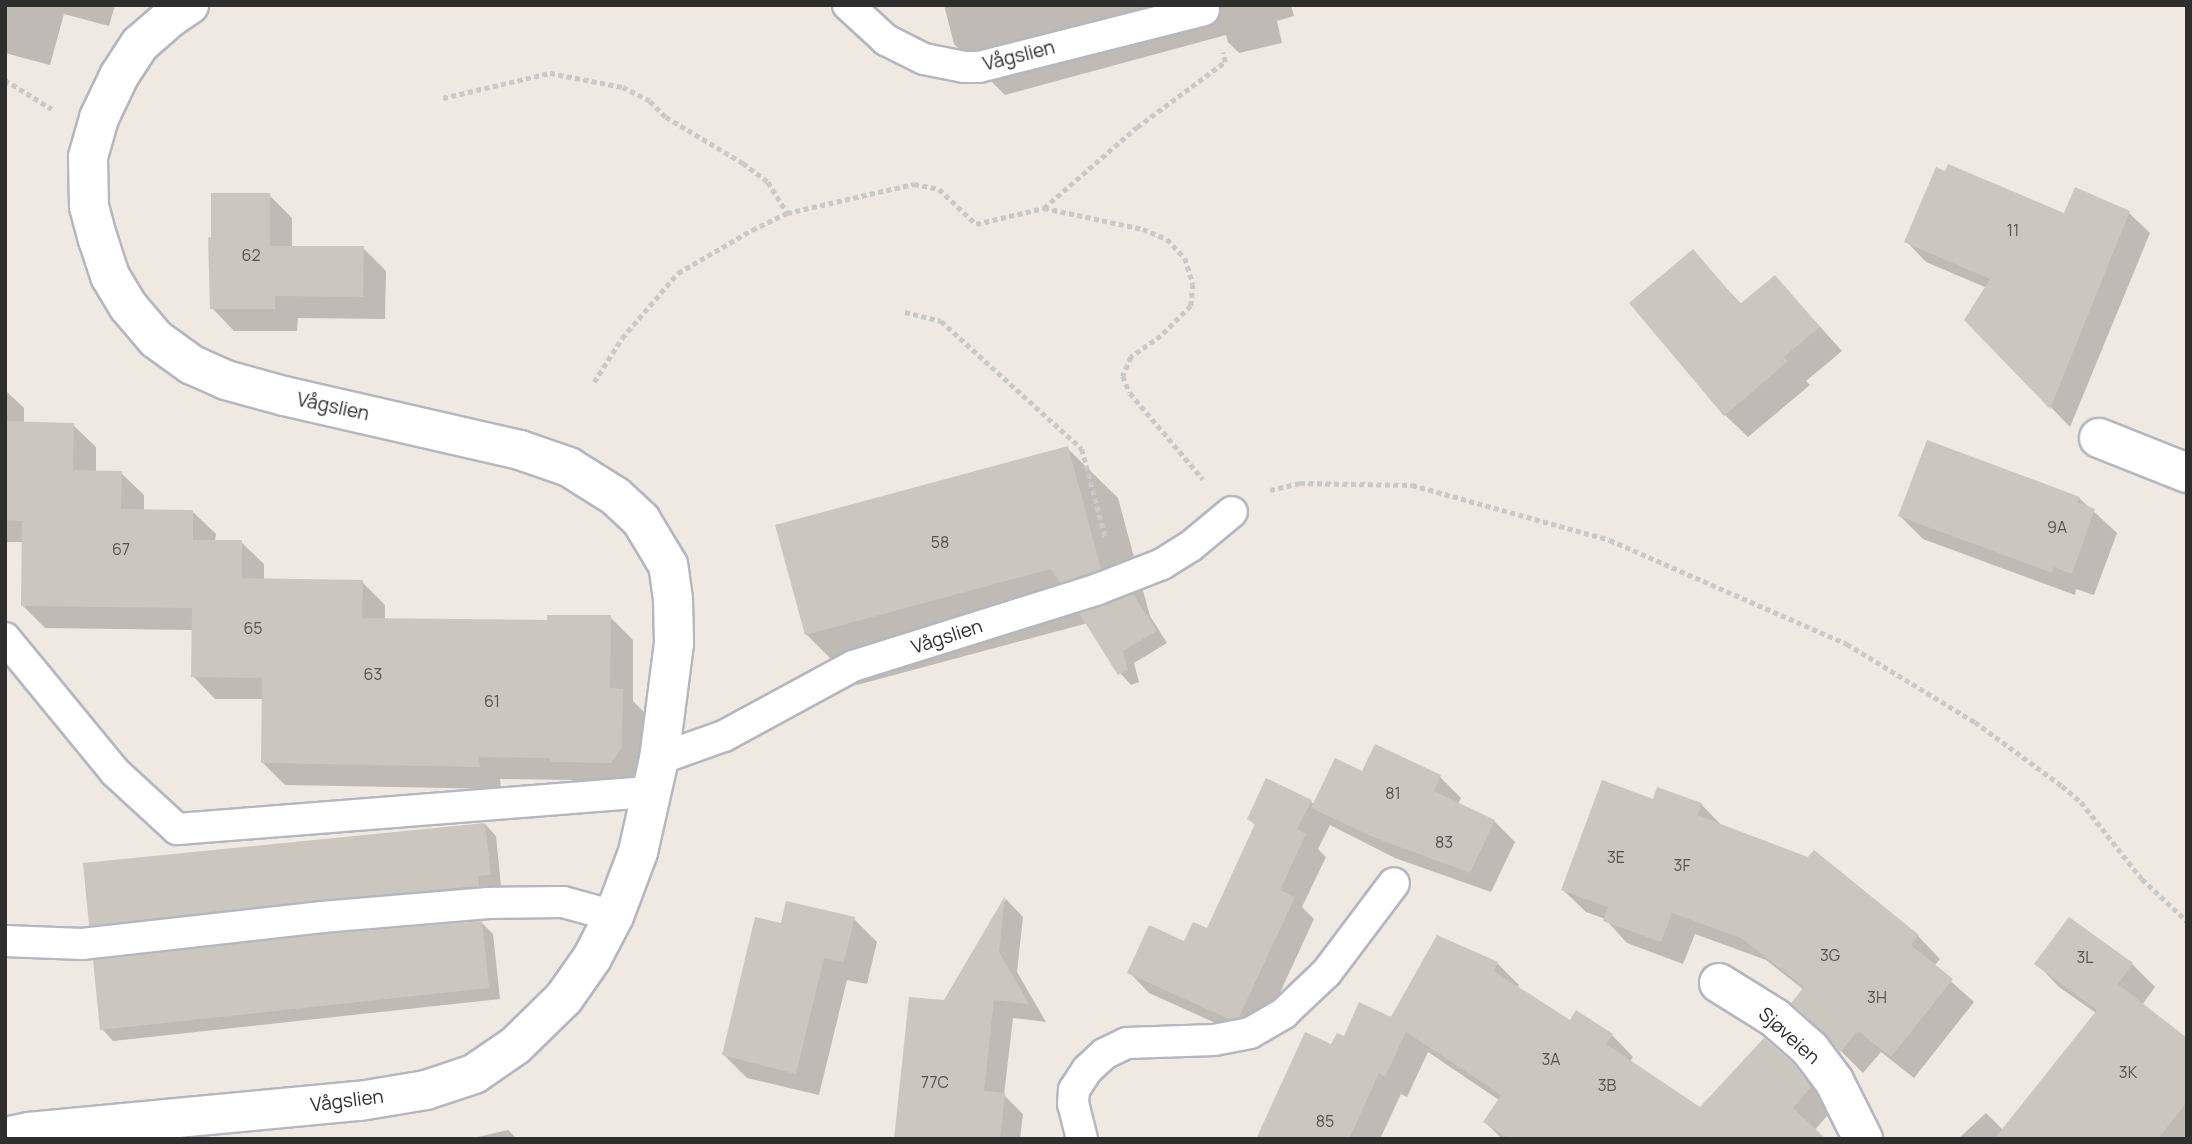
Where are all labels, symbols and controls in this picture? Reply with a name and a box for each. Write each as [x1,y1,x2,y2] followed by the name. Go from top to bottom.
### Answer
[981,36,1057,76] street label: Vågslien
[2007,220,2019,240] house number: 11
[241,245,261,265] house number: 62
[295,388,371,426] street label: Vågslien
[2047,517,2067,537] house number: 9A
[931,532,949,552] house number: 58
[112,539,130,559] house number: 67
[909,615,985,659] street label: Vågslien
[243,618,263,638] house number: 65
[364,664,382,684] house number: 63
[484,691,500,711] house number: 61
[1385,783,1401,803] house number: 81
[1435,832,1453,852] house number: 83
[1607,847,1625,867] house number: 3E
[1674,855,1690,875] house number: 3F
[1820,945,1840,965] house number: 3G
[2076,947,2094,967] house number: 3L
[1867,987,1887,1007] house number: 3H
[1754,1003,1824,1069] street label: Sjøveien
[1542,1049,1560,1069] house number: 3A
[2119,1062,2137,1082] house number: 3K
[921,1072,949,1092] house number: 77C
[1598,1075,1616,1095] house number: 3B
[309,1085,385,1117] street label: Vågslien
[1316,1111,1334,1131] house number: 85

